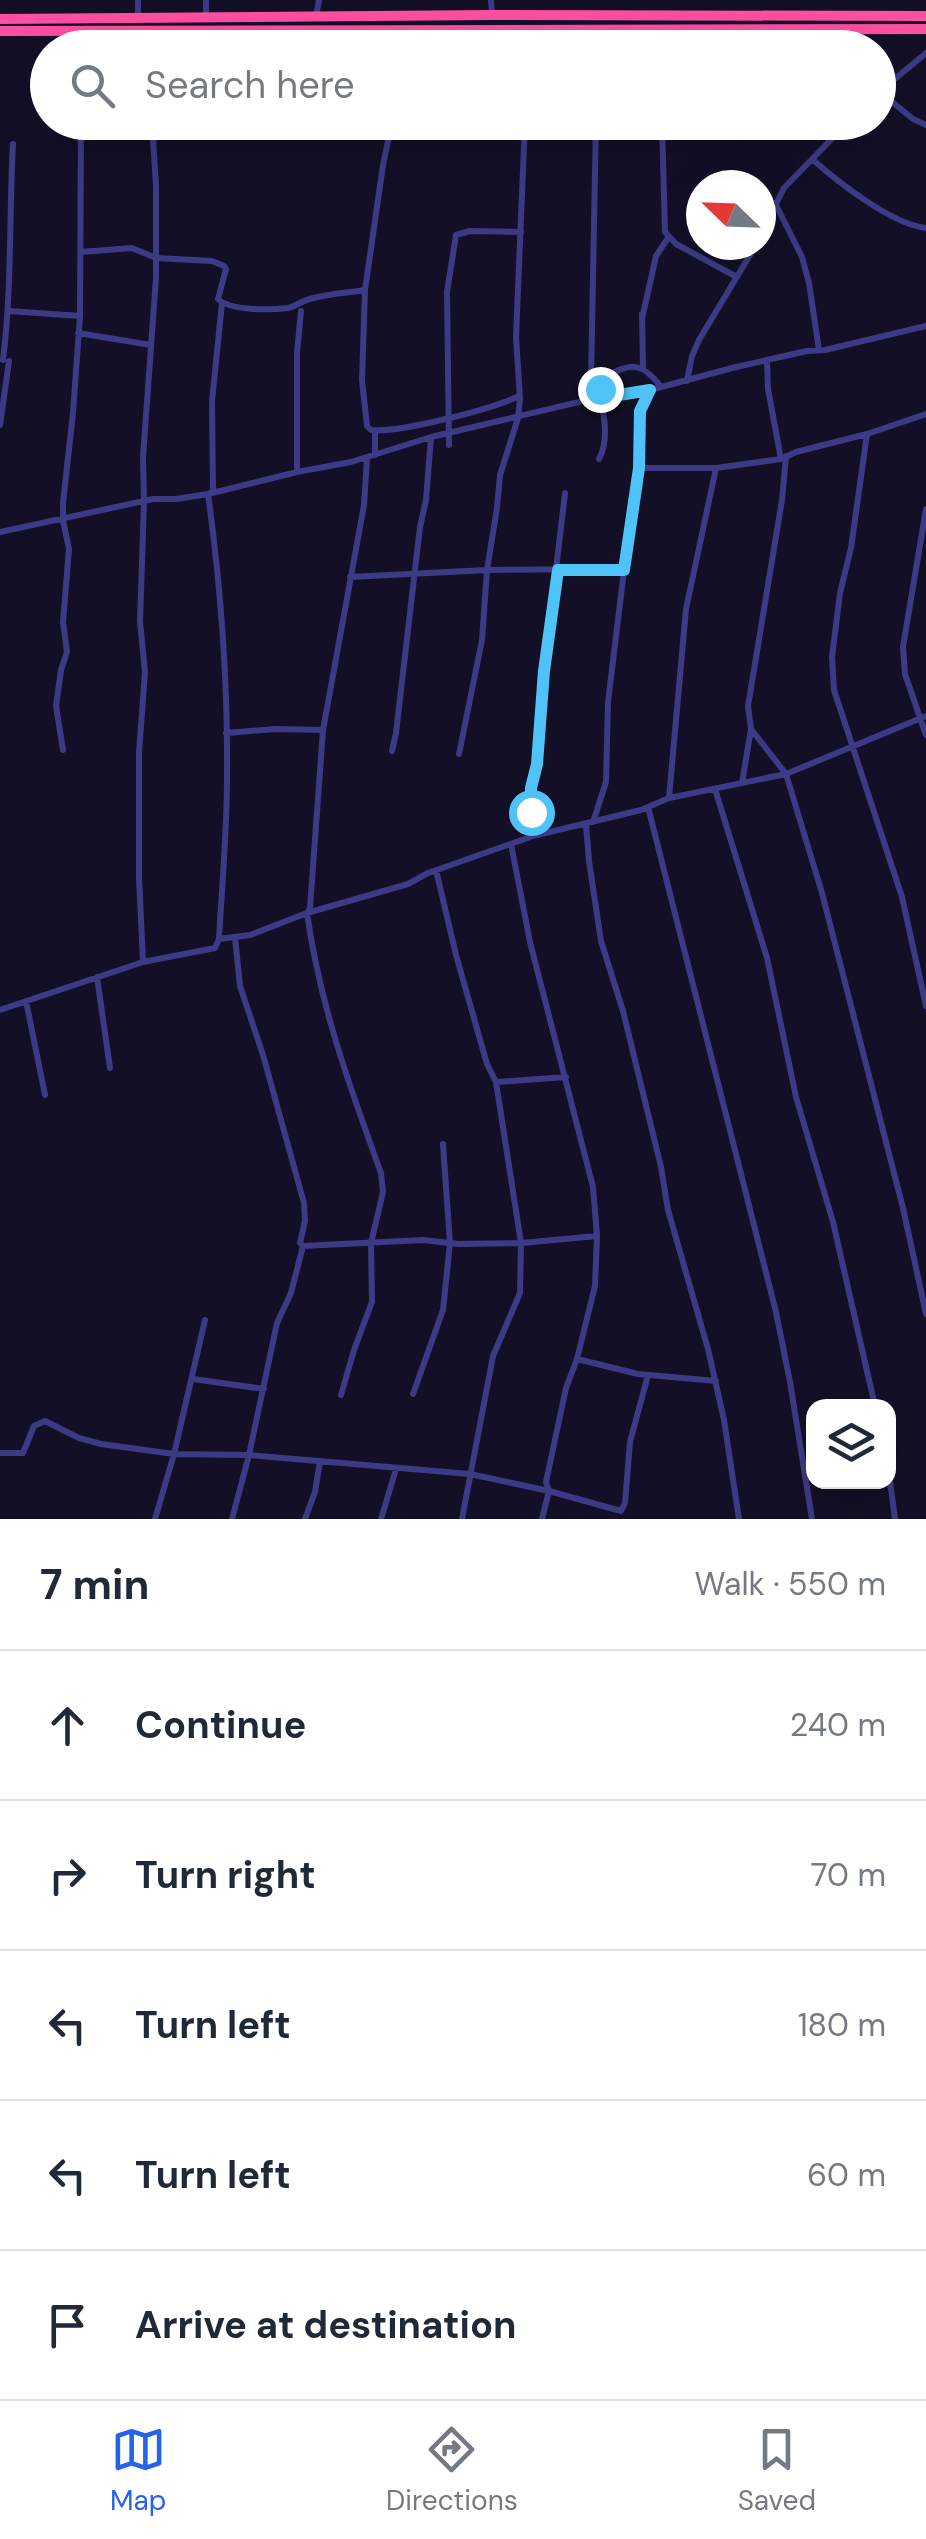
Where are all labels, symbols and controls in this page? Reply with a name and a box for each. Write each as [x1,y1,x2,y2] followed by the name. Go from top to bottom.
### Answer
[30,30,896,140] search box
[65,58,120,113] icon: search
[145,60,355,110] text: Search here
[686,170,776,260] north arrow
[578,367,624,413] route end
[509,790,555,836] route start
[806,1399,896,1489] map controls
[806,1399,896,1489] button: layers
[40,1557,149,1612] text: 7 min
[695,1563,886,1605] text: Walk · 550 m
[40,1698,95,1753] icon: ahead
[135,1700,306,1750] text: Continue
[790,1704,886,1746] text: 240 m
[40,1848,95,1903] icon: right
[135,1850,316,1900] text: Turn right
[810,1854,886,1896] text: 70 m
[40,1998,95,2053] icon: left
[135,2000,291,2050] text: Turn left
[798,2004,886,2046] text: 180 m
[40,2148,95,2203] icon: left
[135,2150,291,2200] text: Turn left
[807,2154,886,2196] text: 60 m
[40,2298,95,2353] icon: arrive
[135,2300,517,2350] text: Arrive at destination
[110,2422,166,2519] tab: Map
[386,2422,518,2519] tab: Directions
[738,2422,816,2519] tab: Saved

